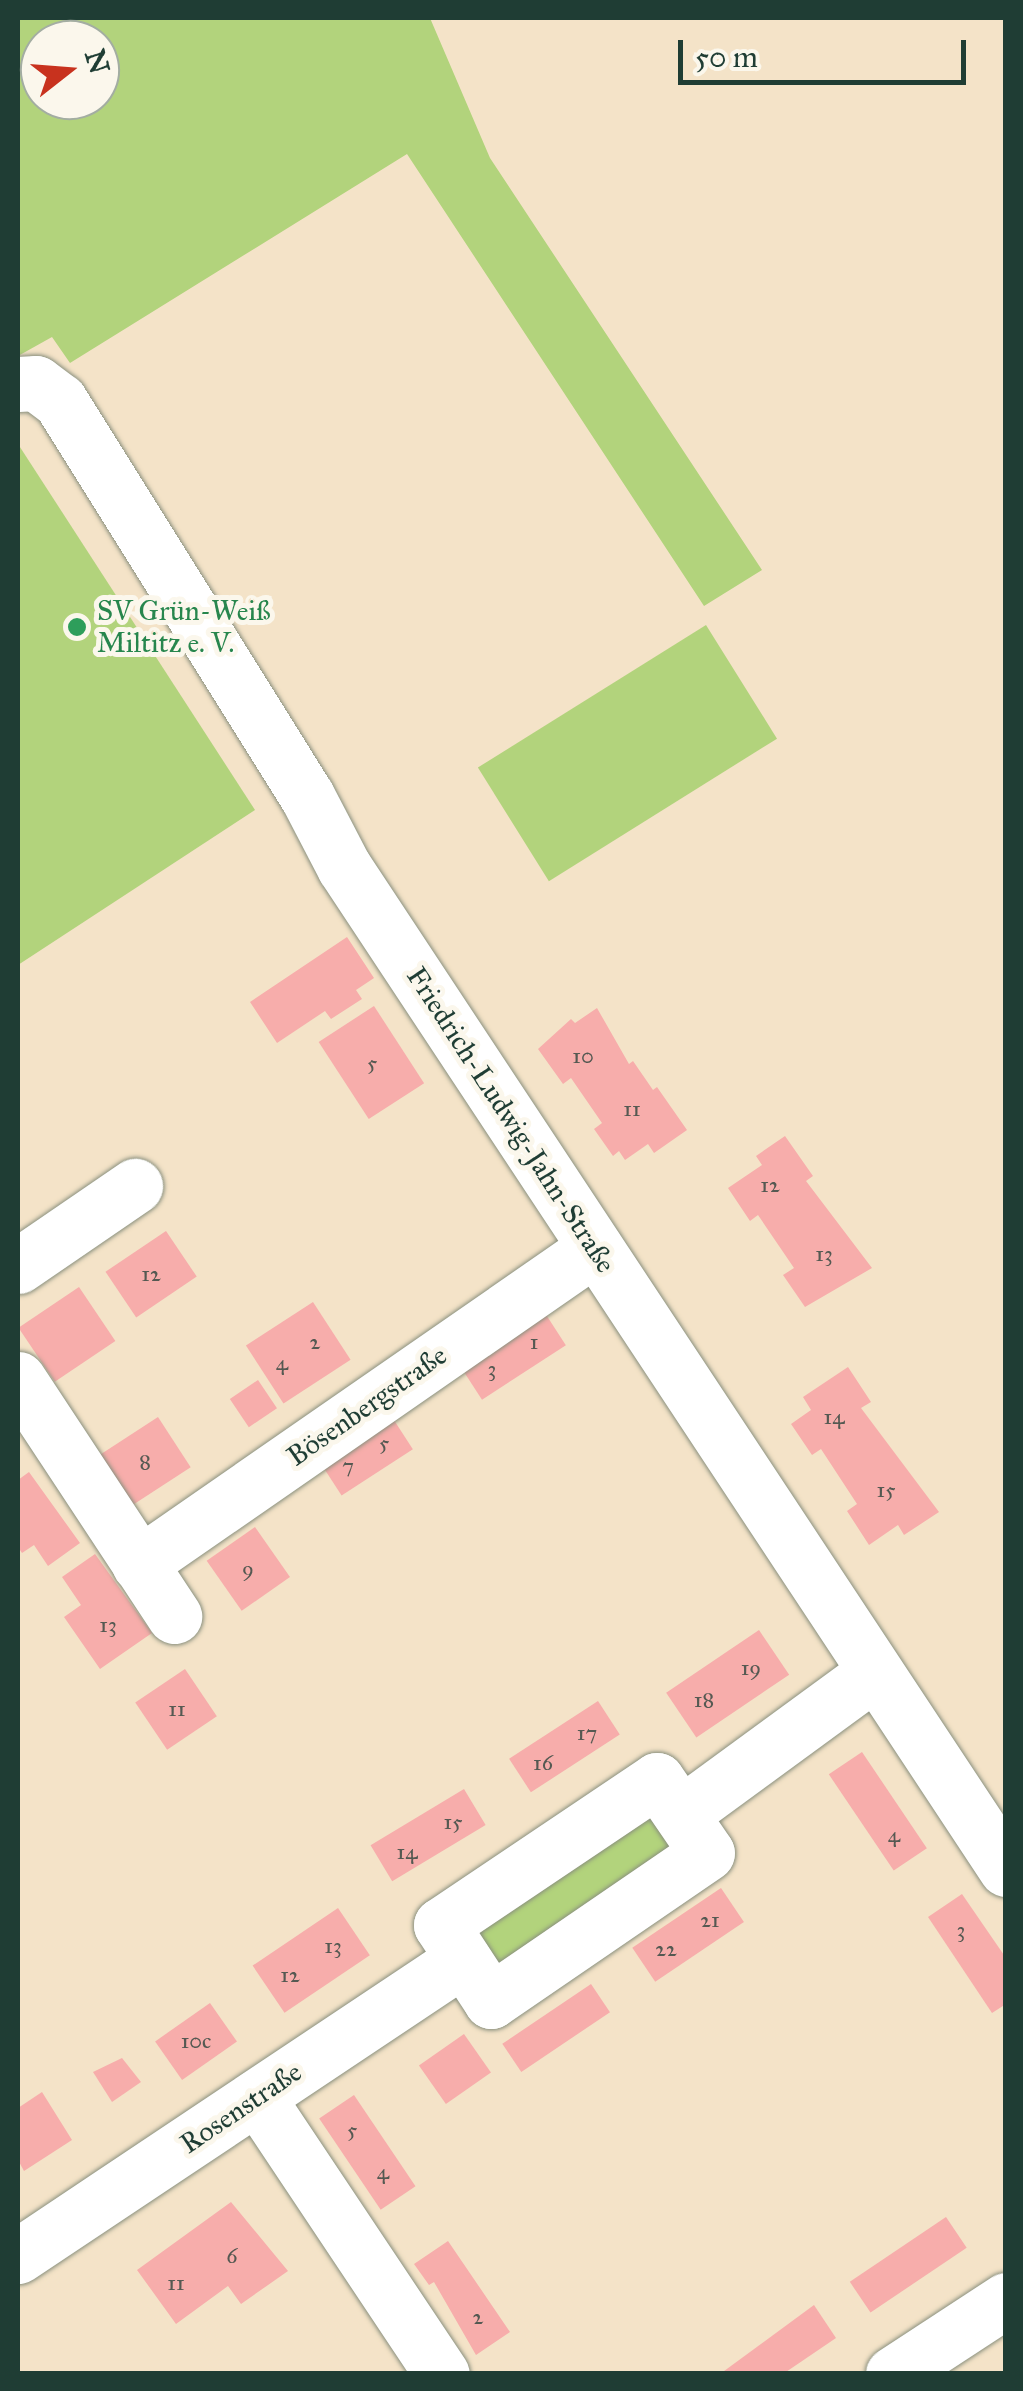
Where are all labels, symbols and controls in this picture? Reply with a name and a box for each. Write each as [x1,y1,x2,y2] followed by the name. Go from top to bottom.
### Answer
[20,20,120,120] north arrow
[683,20,970,82] scale bar
[695,39,758,75] text: 50 m
[77,45,117,78] text: N
[97,594,271,660] place label: SV Grün-Weiß Miltitz e. V.
[66,616,88,638] marker: SV Grün-Weiß Miltitz e. V.
[399,961,623,1279] street label: Friedrich-Ludwig-Jahn-Straße
[572,1043,594,1069] house number: 10
[367,1050,377,1076] house number: 5
[623,1096,641,1122] house number: 11
[760,1172,780,1198] house number: 12
[815,1241,833,1267] house number: 13
[141,1261,161,1287] house number: 12
[310,1329,320,1355] house number: 2
[530,1329,538,1355] house number: 1
[281,1339,453,1473] street label: Bösenbergstraße
[276,1350,288,1376] house number: 4
[488,1356,496,1382] house number: 3
[824,1404,844,1430] house number: 14
[379,1430,389,1456] house number: 5
[139,1449,151,1475] house number: 8
[342,1453,354,1479] house number: 7
[877,1477,895,1503] house number: 15
[242,1556,254,1582] house number: 9
[99,1612,117,1638] house number: 13
[741,1655,761,1681] house number: 19
[694,1687,714,1713] house number: 18
[168,1696,186,1722] house number: 11
[577,1720,597,1746] house number: 17
[533,1750,553,1776] house number: 16
[444,1809,462,1835] house number: 15
[888,1822,900,1848] house number: 4
[397,1839,417,1865] house number: 14
[700,1907,720,1933] house number: 21
[957,1917,965,1943] house number: 3
[324,1933,342,1959] house number: 13
[655,1936,677,1962] house number: 22
[280,1962,300,1988] house number: 12
[181,2028,211,2054] house number: 10c
[174,2055,308,2161] street label: Rosenstraße
[347,2117,357,2143] house number: 5
[377,2159,389,2185] house number: 4
[226,2243,238,2269] house number: 6
[167,2270,185,2296] house number: 11
[473,2304,483,2330] house number: 2

